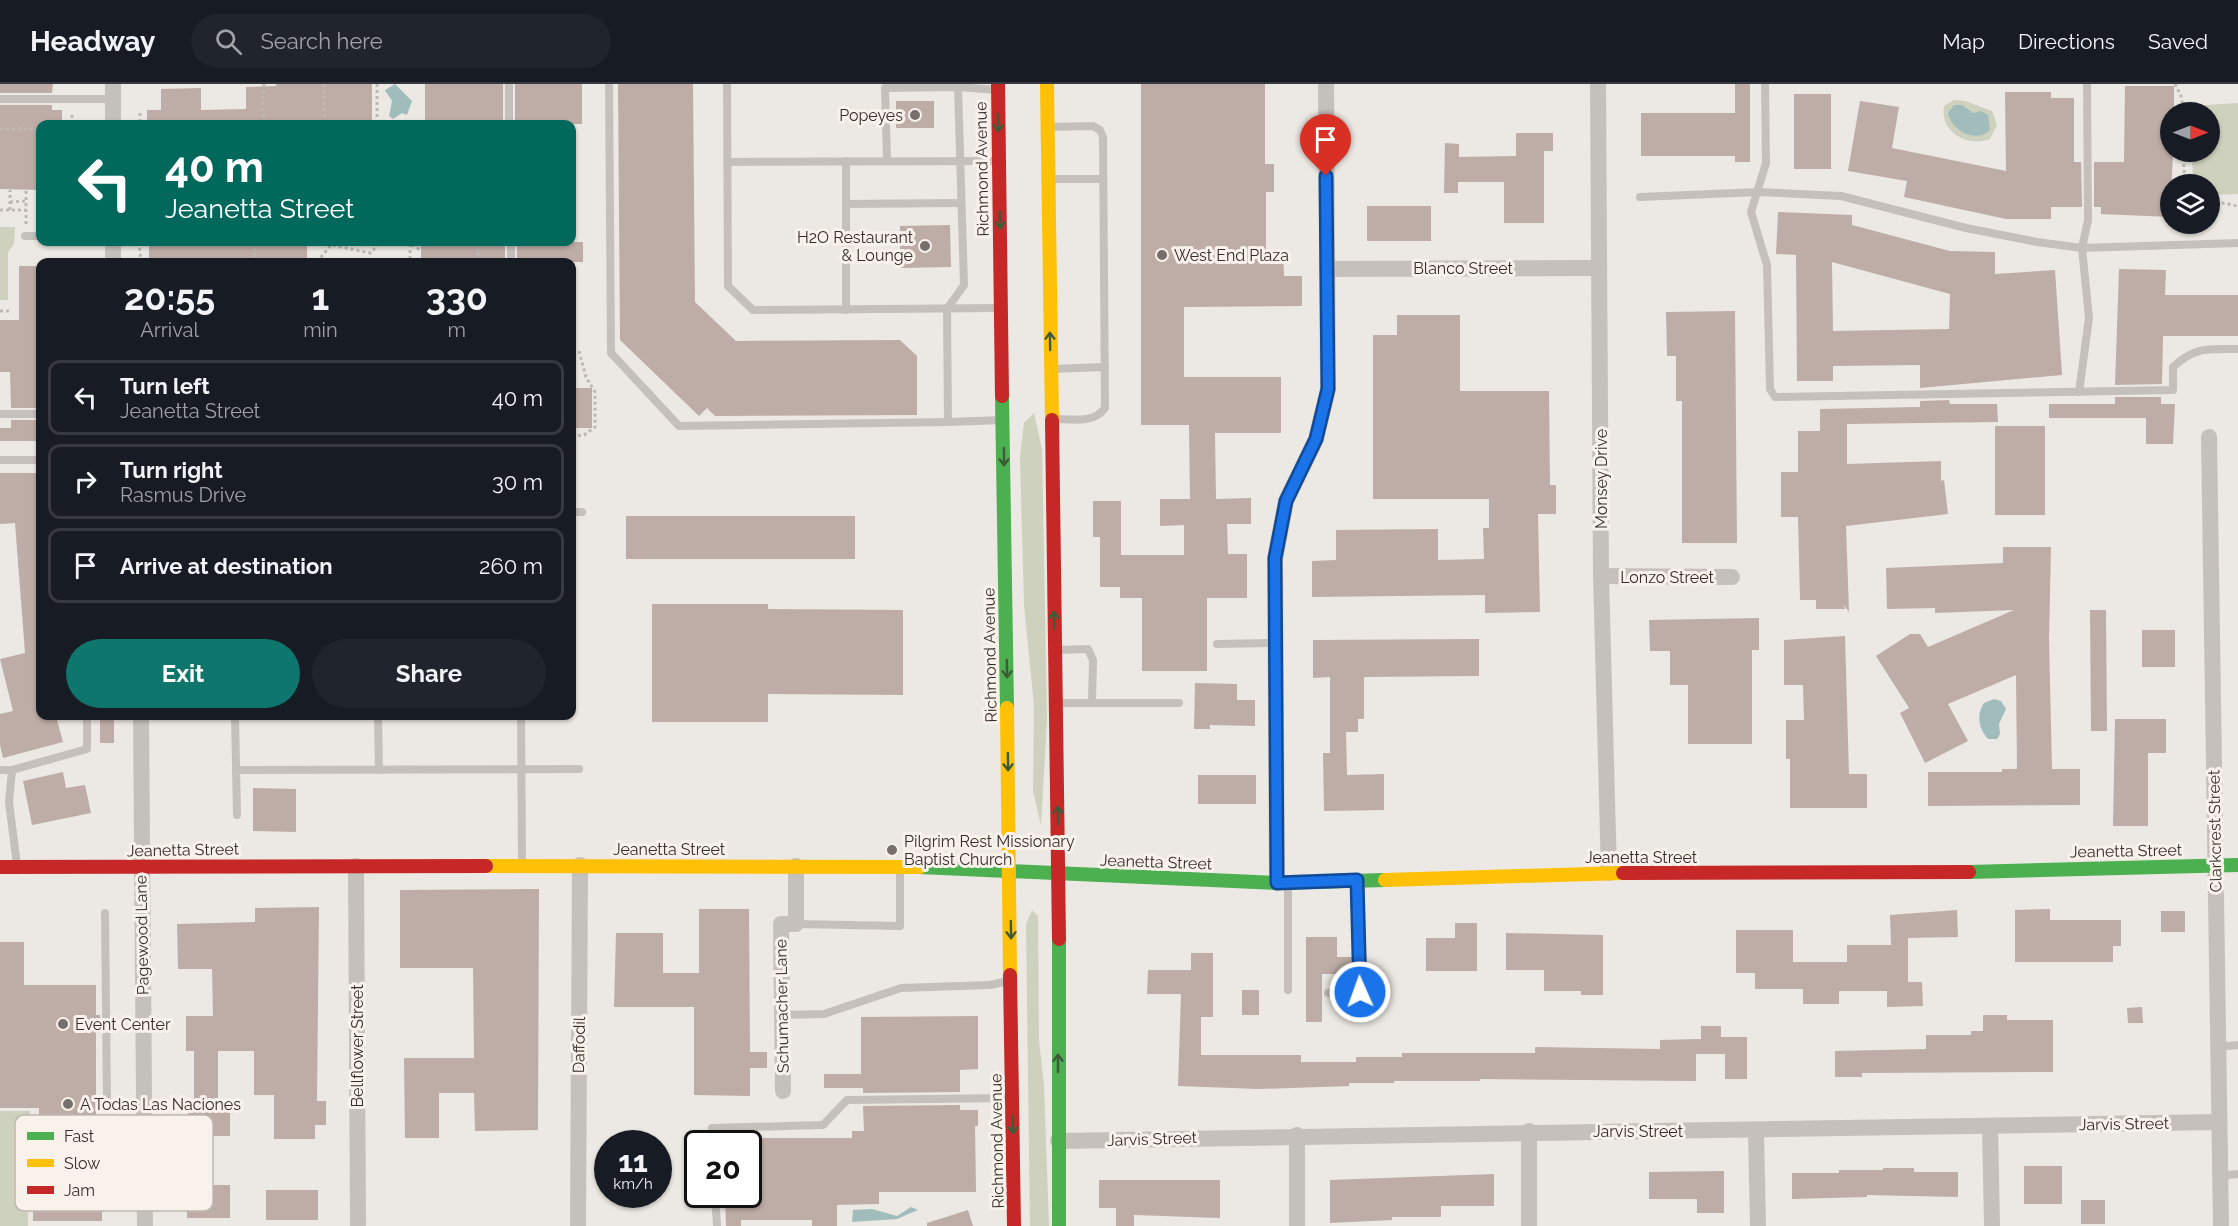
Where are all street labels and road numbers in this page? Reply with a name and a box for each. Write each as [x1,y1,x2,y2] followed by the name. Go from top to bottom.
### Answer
[971,101,993,237] street label: Richmond Avenue
[1413,259,1513,278] street label: Blanco Street
[1592,429,1611,529] street label: Monsey Drive
[1620,568,1714,587] street label: Lonzo Street
[979,587,1001,723] street label: Richmond Avenue
[2204,769,2226,893] street label: Clarkcrest Street
[127,840,240,860] street label: Jeanetta Street
[613,840,726,859] street label: Jeanetta Street
[2070,841,2183,861] street label: Jeanetta Street
[1585,848,1698,867] street label: Jeanetta Street
[1100,851,1213,873] street label: Jeanetta Street
[131,875,153,995] street label: Pagewood Lane
[771,939,793,1073] street label: Schumacher Lane
[348,984,367,1108] street label: Bellflower Street
[569,1016,589,1073] street label: Daffodil
[986,1073,1008,1209] street label: Richmond Avenue
[2079,1114,2170,1134] street label: Jarvis Street
[1593,1122,1684,1141] street label: Jarvis Street
[1107,1128,1198,1150] street label: Jarvis Street

